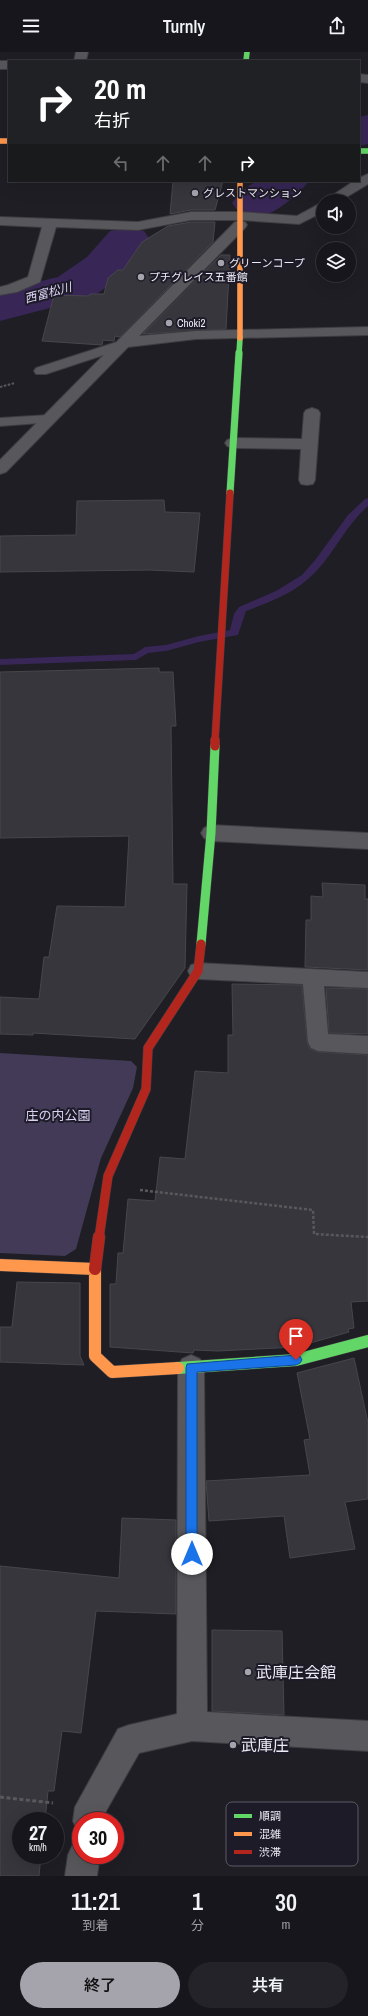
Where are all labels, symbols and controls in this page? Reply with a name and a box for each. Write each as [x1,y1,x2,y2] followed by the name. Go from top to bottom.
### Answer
[163,14,205,39] text: Turnly
[20,15,42,37] icon: menu
[326,15,348,37] icon: share
[94,70,146,108] text: 20 m
[28,76,80,128] icon: right
[94,108,130,133] text: 右折
[110,152,132,174] icon: left
[152,152,174,174] icon: ahead
[194,152,216,174] icon: ahead
[236,152,258,174] icon: right
[203,186,302,200] place label: グレストマンション
[190,188,200,198] marker: グレストマンション
[316,194,356,282] map controls
[316,194,356,234] button: sound
[316,242,356,282] button: layers
[229,256,305,270] place label: グリーンコープ
[216,258,226,268] marker: グリーンコープ
[149,270,248,284] place label: プチグレイス五番館
[136,272,146,282] marker: プチグレイス五番館
[23,279,75,307] water label: 西富松川
[177,316,206,330] place label: Choki2
[164,318,174,328] marker: Choki2
[25,1107,91,1124] park label: 庄の内公園
[279,1319,313,1360] pin
[285,1325,307,1347] icon: arrive
[171,1533,213,1575] position arrow
[256,1661,336,1683] place label: 武庫庄会館
[243,1667,253,1677] marker: 武庫庄会館
[241,1734,289,1756] place label: 武庫庄
[228,1740,238,1750] marker: 武庫庄
[226,1802,358,1866] legend
[259,1809,281,1823] text: 順調
[72,1812,124,1864] speed limit sign: 30
[29,1819,47,1846] text: 27
[259,1827,281,1841] text: 混雑
[29,1841,47,1854] text: km/h
[259,1845,281,1859] text: 渋滞
[71,1885,120,1917] text: 11:21
[192,1885,203,1917] text: 1
[275,1886,297,1918] text: 30
[282,1916,290,1933] text: m
[82,1917,108,1934] text: 到着
[191,1917,204,1934] text: 分
[20,1962,180,2008] button: 終了
[188,1962,348,2008] button: 共有

